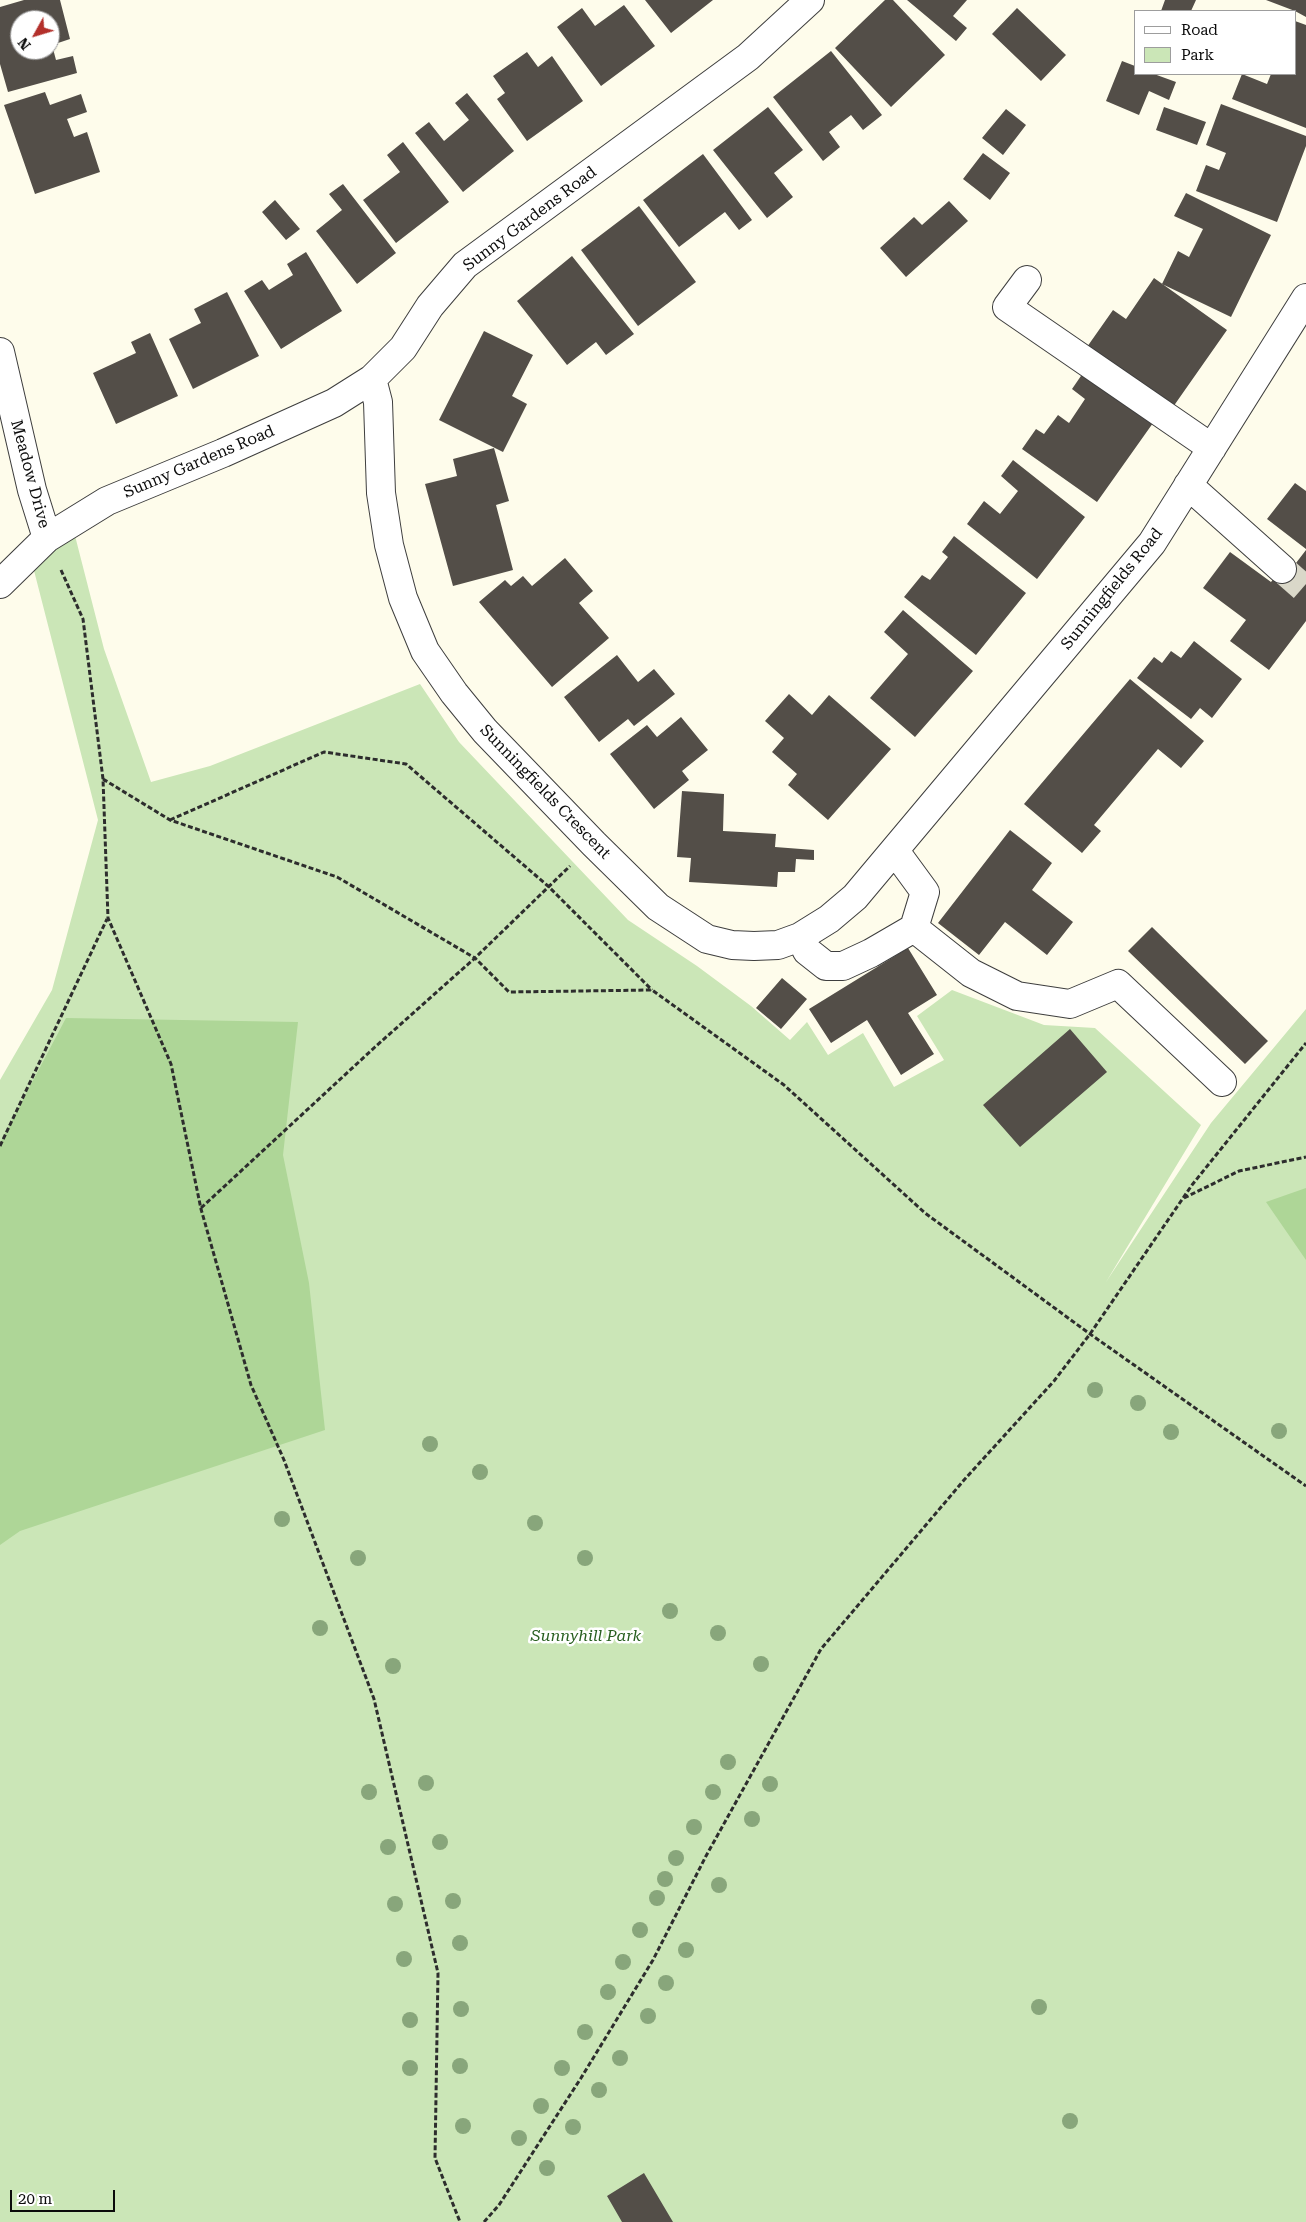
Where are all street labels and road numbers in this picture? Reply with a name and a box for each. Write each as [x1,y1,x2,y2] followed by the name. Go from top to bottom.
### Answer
[460,163,600,275] street label: Sunny Gardens Road
[6,418,54,530] street label: Meadow Drive
[121,422,277,502] street label: Sunny Gardens Road
[1057,524,1167,654] street label: Sunningfields Road
[476,721,614,863] street label: Sunningfields Crescent

